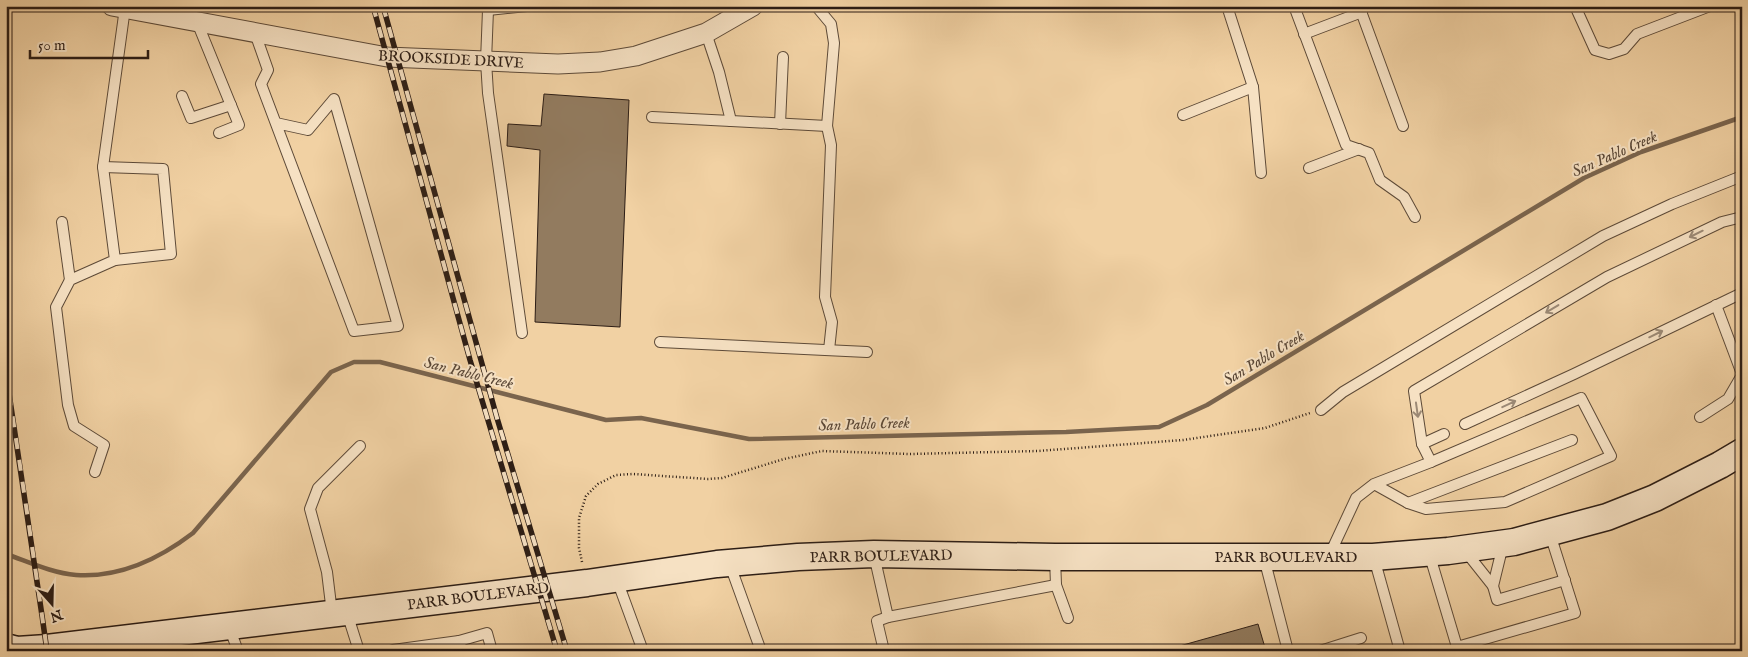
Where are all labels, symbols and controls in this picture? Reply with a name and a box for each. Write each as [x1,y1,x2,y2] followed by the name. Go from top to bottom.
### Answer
[30,28,148,60] scale bar
[38,36,66,55] text: 50 m
[378,46,524,73] street label: BROOKSIDE DRIVE
[1569,127,1661,183] water label: San Pablo Creek
[1689,230,1704,239] one-way arrow
[1546,305,1560,315] one-way arrow
[1220,326,1309,391] water label: San Pablo Creek
[1648,329,1663,338] one-way arrow
[422,353,516,395] water label: San Pablo Creek
[1502,398,1517,408] one-way arrow
[1412,402,1422,418] one-way arrow
[818,413,911,437] water label: San Pablo Creek
[809,546,953,567] street label: PARR BOULEVARD
[1215,548,1357,567] street label: PARR BOULEVARD
[406,578,550,615] street label: PARR BOULEVARD
[28,580,78,630] north arrow
[47,604,66,626] text: N

